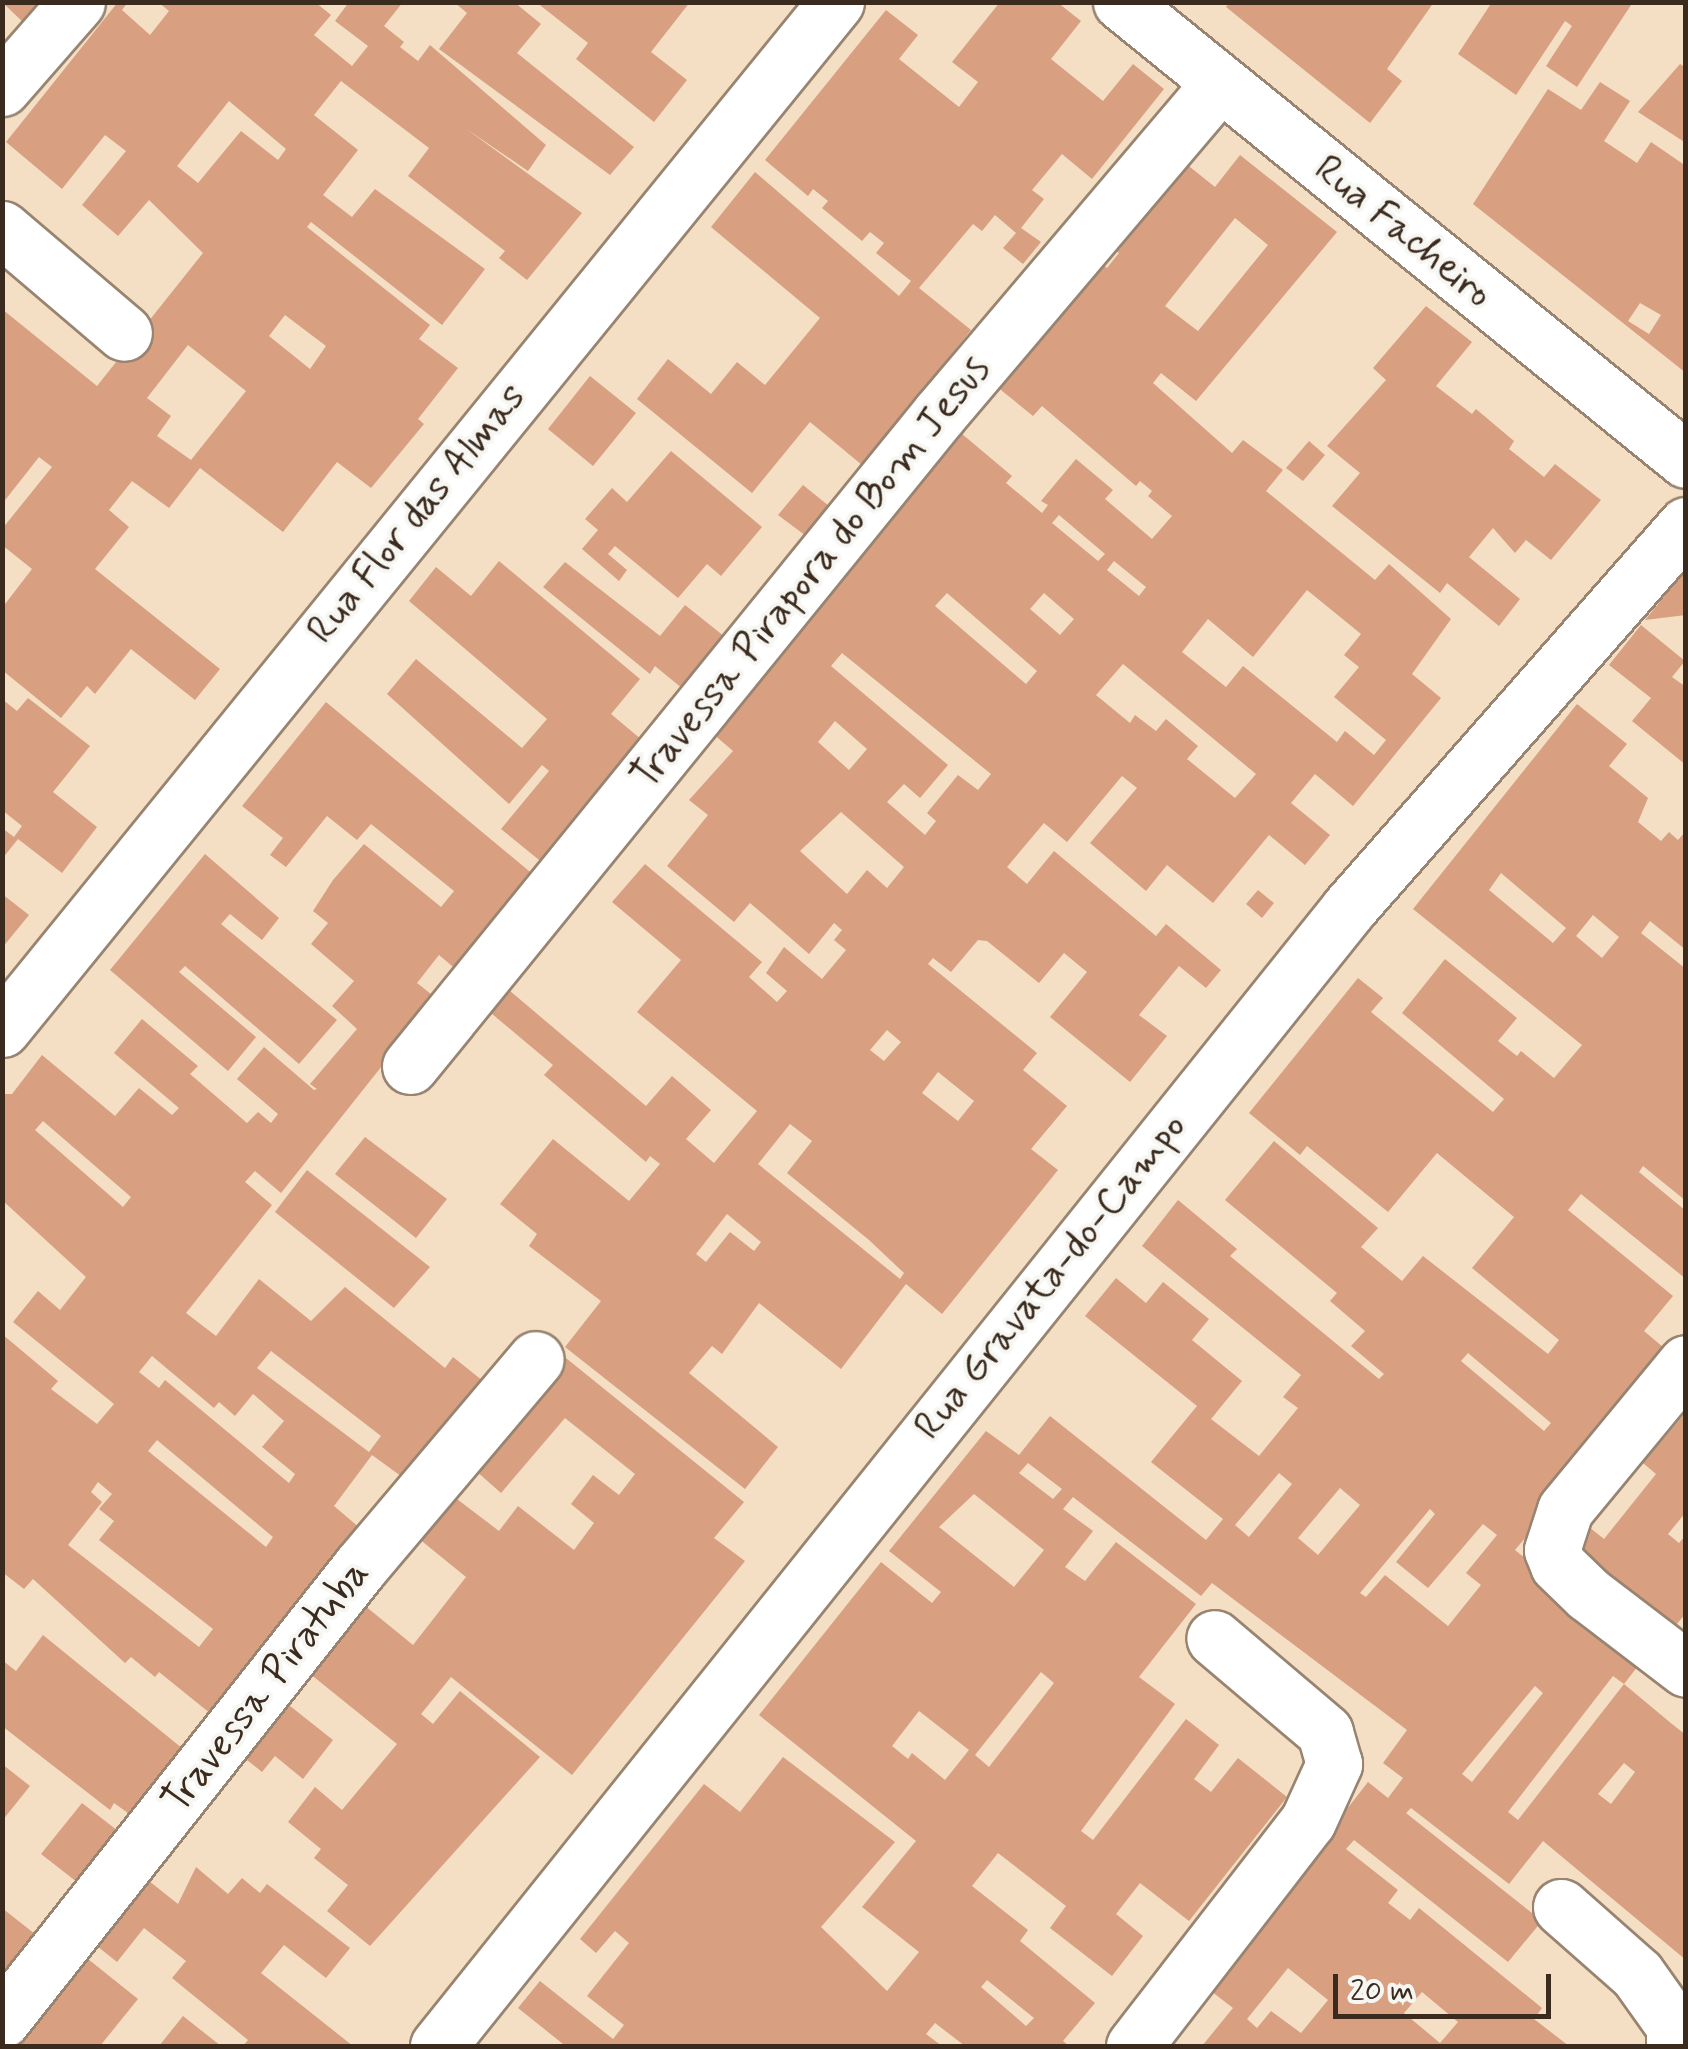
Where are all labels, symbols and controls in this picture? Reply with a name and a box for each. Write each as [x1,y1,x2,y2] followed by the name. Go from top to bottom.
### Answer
[1306,147,1500,317] street label: Rua Facheiro
[624,350,998,796] street label: Travessa Pirapora do Bom Jesus
[296,373,538,655] street label: Rua Flor das Almas
[904,1104,1198,1450] street label: Rua Gravata-do-Campo
[153,1552,379,1822] street label: Travessa Piratuba
[1338,1954,1556,2016] scale bar
[1350,1972,1414,2011] text: 20 m

